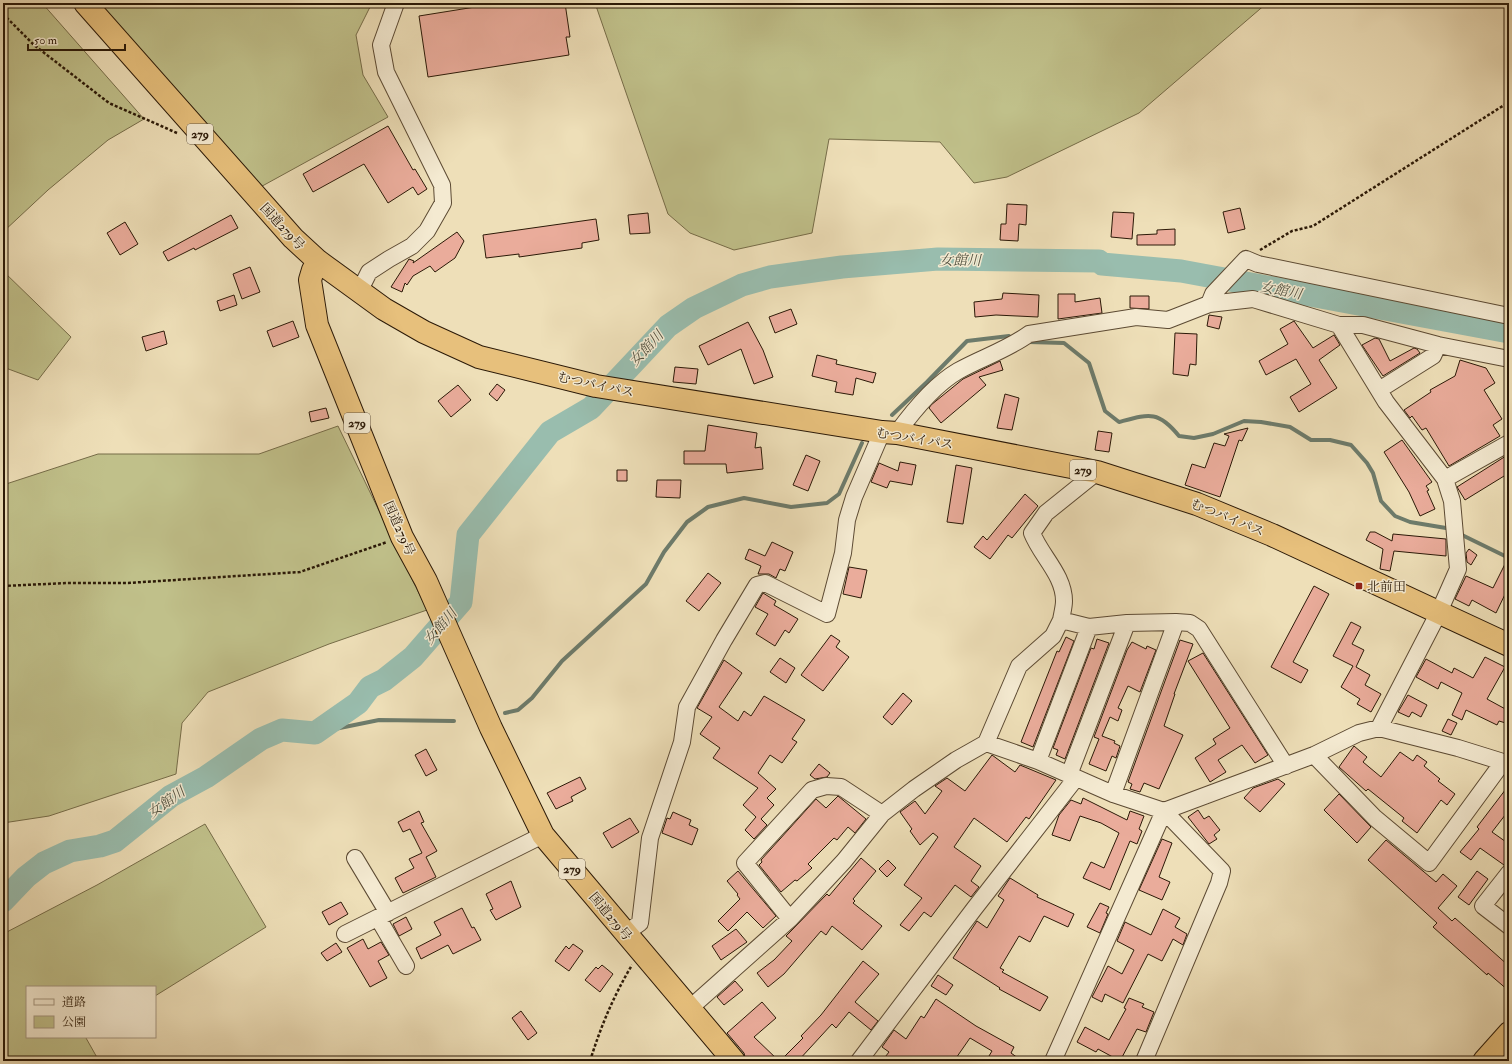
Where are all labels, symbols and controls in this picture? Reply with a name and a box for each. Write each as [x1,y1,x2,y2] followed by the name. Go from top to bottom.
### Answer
[28,26,125,52] scale bar
[34,33,58,48] text: 50 m
[187,124,213,144] road number: 279
[257,200,308,253] street label: 国道279号
[939,252,983,269] water label: 女館川
[1259,278,1305,303] water label: 女館川
[626,326,668,369] water label: 女館川
[556,369,635,401] street label: むつバイパス
[344,413,370,433] road number: 279
[875,425,954,453] street label: むつバイパス
[1070,460,1096,480] road number: 279
[1189,496,1267,540] street label: むつバイパス
[380,499,418,558] street label: 国道279号
[1367,579,1406,595] place label: 北前田
[1354,581,1364,591] marker: 北前田
[420,603,462,648] water label: 女館川
[144,782,190,821] water label: 女館川
[559,859,585,879] road number: 279
[585,889,635,944] street label: 国道279号
[26,986,156,1038] legend
[62,995,86,1010] text: 道路
[62,1015,86,1030] text: 公園

